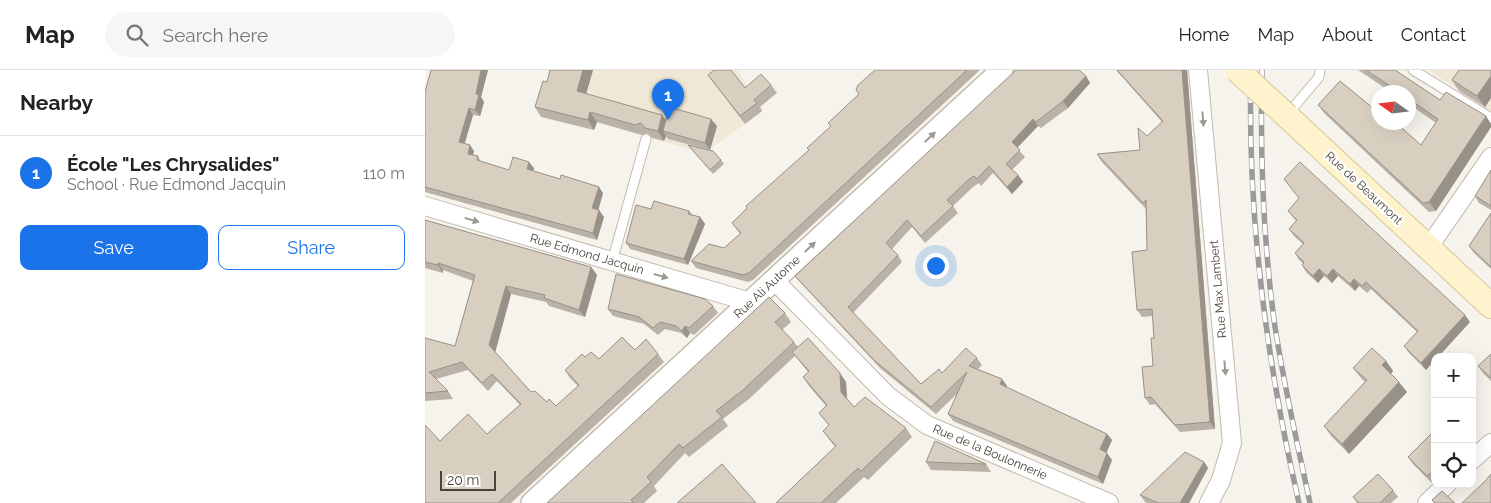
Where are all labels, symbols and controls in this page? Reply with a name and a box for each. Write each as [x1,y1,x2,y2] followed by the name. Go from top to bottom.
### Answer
[105,12,455,57] search box
[25,20,75,49] text: Map
[123,21,151,49] icon: search
[163,24,268,46] text: Search here
[1178,24,1229,45] text: Home
[1257,24,1294,45] text: Map
[1322,24,1373,45] text: About
[1401,24,1466,45] text: Contact
[652,79,684,120] pin: 1
[1371,85,1416,130] north arrow
[20,90,93,115] text: Nearby
[1199,111,1207,127] one-way arrow
[923,131,935,143] one-way arrow
[1323,149,1405,227] street label: Rue de Beaumont
[67,153,279,175] text: École "Les Chrysalides"
[32,164,40,183] text: 1
[363,164,405,183] text: 110 m
[67,175,286,194] text: School · Rue Edmond Jacquin
[464,217,479,225] one-way arrow
[20,225,208,270] button: Save
[218,225,405,270] button: Share
[528,231,646,277] street label: Rue Edmond Jacquin
[1207,239,1229,339] street label: Rue Max Lambert
[804,241,816,253] one-way arrow
[731,253,803,321] street label: Rue Ali Autome
[923,253,949,279] your location
[654,273,669,281] one-way arrow
[1431,353,1476,488] map controls
[1431,353,1476,398] button: +
[1222,360,1230,376] one-way arrow
[1431,398,1476,443] button: −
[931,422,1049,482] street label: Rue de la Boulonnerie
[1431,443,1476,488] button: locate
[440,468,496,491] scale bar
[447,472,479,488] text: 20 m

